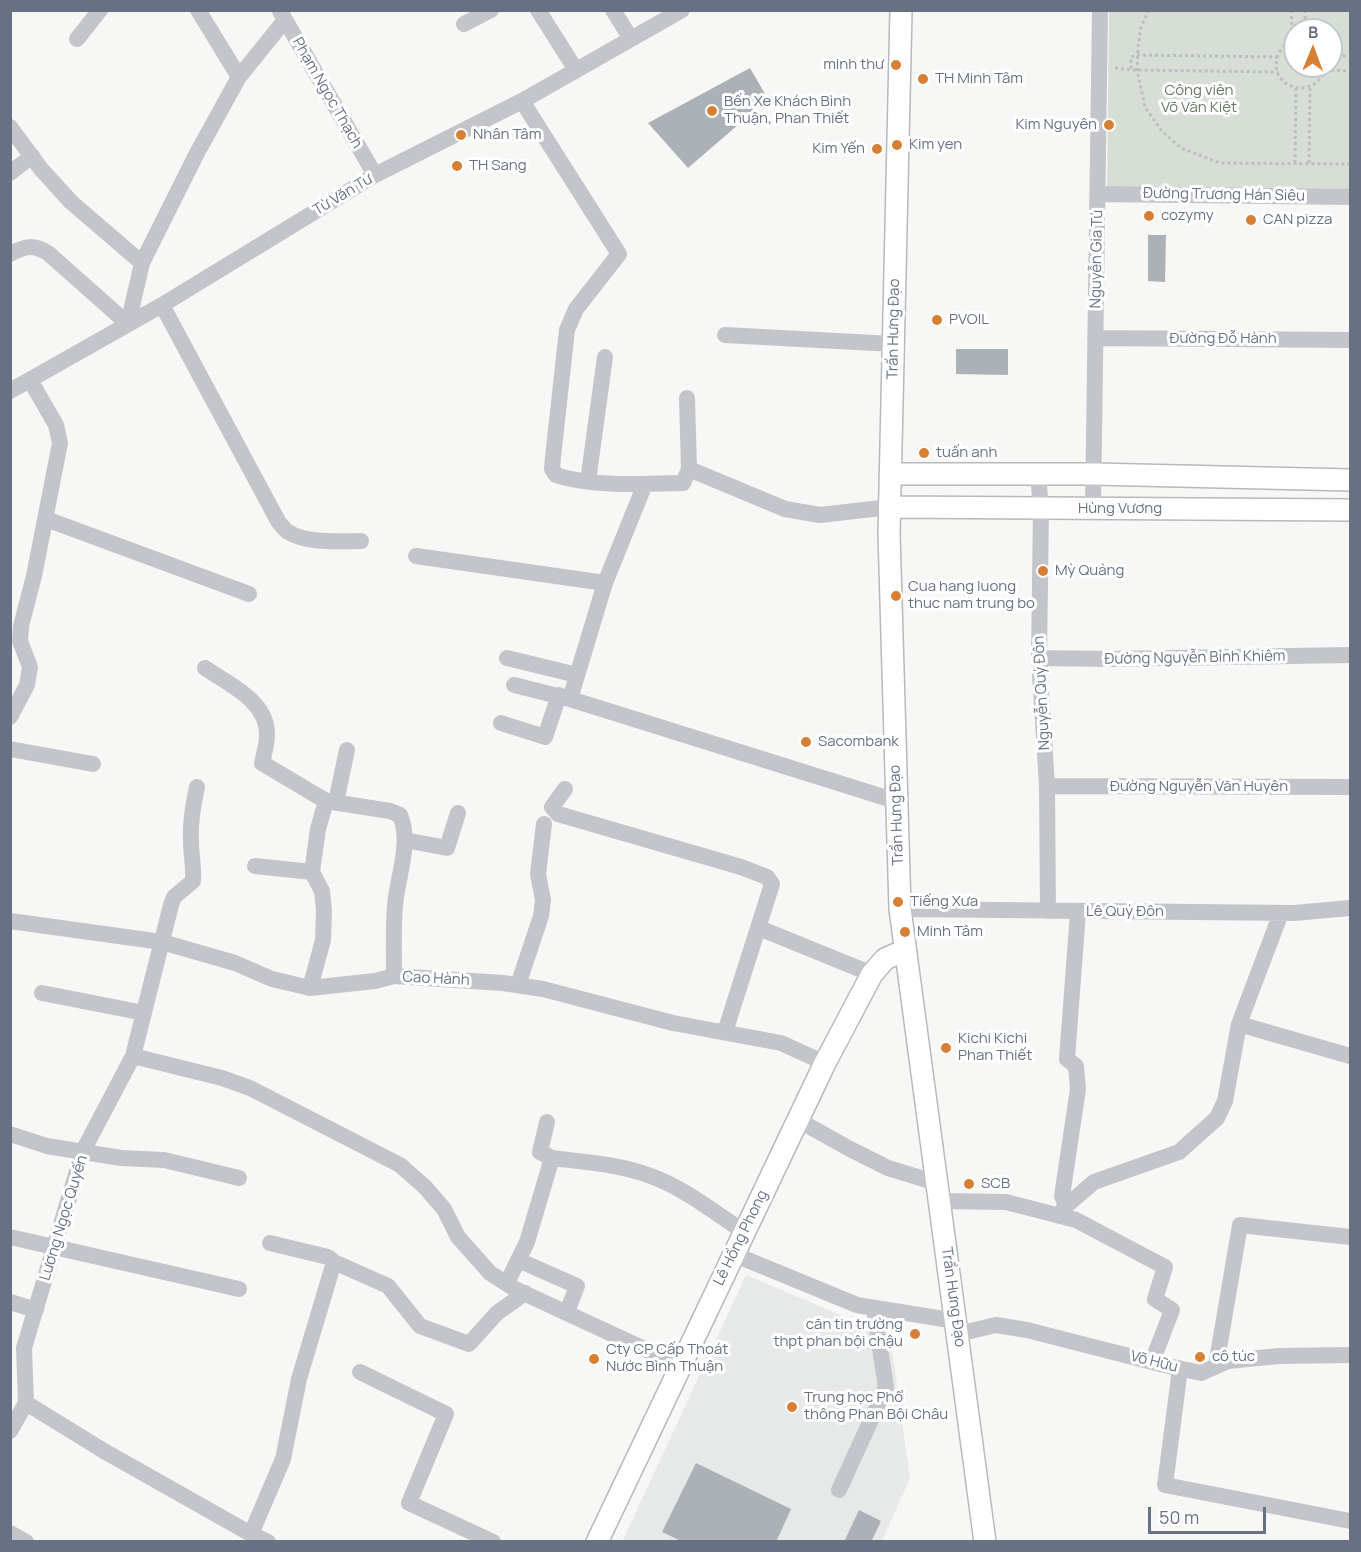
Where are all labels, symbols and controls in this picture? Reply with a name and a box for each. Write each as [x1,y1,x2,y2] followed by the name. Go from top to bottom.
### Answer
[1283,18,1343,78] north arrow
[1308,21,1319,43] text: B
[288,34,366,152] street label: Phạm Ngọc Thạch
[823,56,884,74] place label: minh thư
[889,58,903,72] marker: minh thư
[935,70,1023,88] place label: TH Minh Tâm
[916,72,930,86] marker: TH Minh Tâm
[1161,82,1237,117] park label: Công viên Võ Văn Kiệt
[724,93,851,128] place label: Bến Xe Khách Bình Thuận, Phan Thiết
[705,104,719,118] marker: Bến Xe Khách Bình Thuận, Phan Thiết
[1015,116,1097,134] place label: Kim Nguyên
[1102,118,1116,132] marker: Kim Nguyên
[473,126,541,144] place label: Nhân Tâm
[454,128,468,142] marker: Nhân Tâm
[909,136,962,154] place label: Kim yen
[890,138,904,152] marker: Kim yen
[812,140,865,158] place label: Kim Yến
[870,142,884,156] marker: Kim Yến
[469,157,527,175] place label: TH Sang
[450,159,464,173] marker: TH Sang
[310,170,376,220] street label: Từ Văn Tư
[1143,185,1305,205] street label: Đường Trương Hán Siêu
[1161,207,1214,225] place label: cozymy
[1142,209,1156,223] marker: cozymy
[1087,210,1107,308] street label: Nguyễn Gia Tú
[1263,211,1332,229] place label: CAN pizza
[1244,213,1258,227] marker: CAN pizza
[884,278,904,380] street label: Trần Hưng Đạo
[949,311,989,329] place label: PVOIL
[930,313,944,327] marker: PVOIL
[1169,330,1277,348] street label: Đường Đỗ Hành
[936,444,997,462] place label: tuấn anh
[917,446,931,460] marker: tuấn anh
[1078,500,1162,518] street label: Hùng Vương
[1055,562,1124,580] place label: Mỳ Quảng
[1036,564,1050,578] marker: Mỳ Quảng
[908,578,1035,613] place label: Cua hang luong thuc nam trung bo
[889,589,903,603] marker: Cua hang luong thuc nam trung bo
[1030,635,1054,751] street label: Nguyễn Quý Đôn
[1104,647,1286,669] street label: Đường Nguyễn Bỉnh Khiêm
[818,733,899,751] place label: Sacombank
[799,735,813,749] marker: Sacombank
[886,764,908,866] street label: Trần Hưng Đạo
[1110,778,1288,796] street label: Đường Nguyễn Văn Huyên
[910,893,978,911] place label: Tiếng Xưa
[891,895,905,909] marker: Tiếng Xưa
[1086,903,1164,921] street label: Lê Quý Đôn
[917,923,983,941] place label: Minh Tâm
[898,925,912,939] marker: Minh Tâm
[402,968,470,990] street label: Cao Hành
[958,1030,1032,1065] place label: Kichi Kichi Phan Thiết
[939,1041,953,1055] marker: Kichi Kichi Phan Thiết
[36,1153,92,1283] street label: Lương Ngọc Quyến
[981,1175,1010,1193] place label: SCB
[962,1177,976,1191] marker: SCB
[710,1187,772,1289] street label: Lê Hồng Phong
[937,1246,969,1348] street label: Trần Hưng Đạo
[773,1316,903,1351] place label: căn tin trường thpt phan bội chậu
[908,1327,922,1341] marker: căn tin trường thpt phan bội chậu
[606,1341,728,1376] place label: Cty CP Cấp Thoát Nước Bình Thuận
[1128,1347,1180,1377] street label: Võ Hữu
[1212,1348,1255,1366] place label: cô túc
[1193,1350,1207,1364] marker: cô túc
[587,1352,601,1366] marker: Cty CP Cấp Thoát Nước Bình Thuận
[804,1389,948,1424] place label: Trung học Phổ thông Phan Bội Châu
[785,1400,799,1414] marker: Trung học Phổ thông Phan Bội Châu
[1151,1495,1270,1533] scale bar
[1159,1505,1199,1529] text: 50 m

